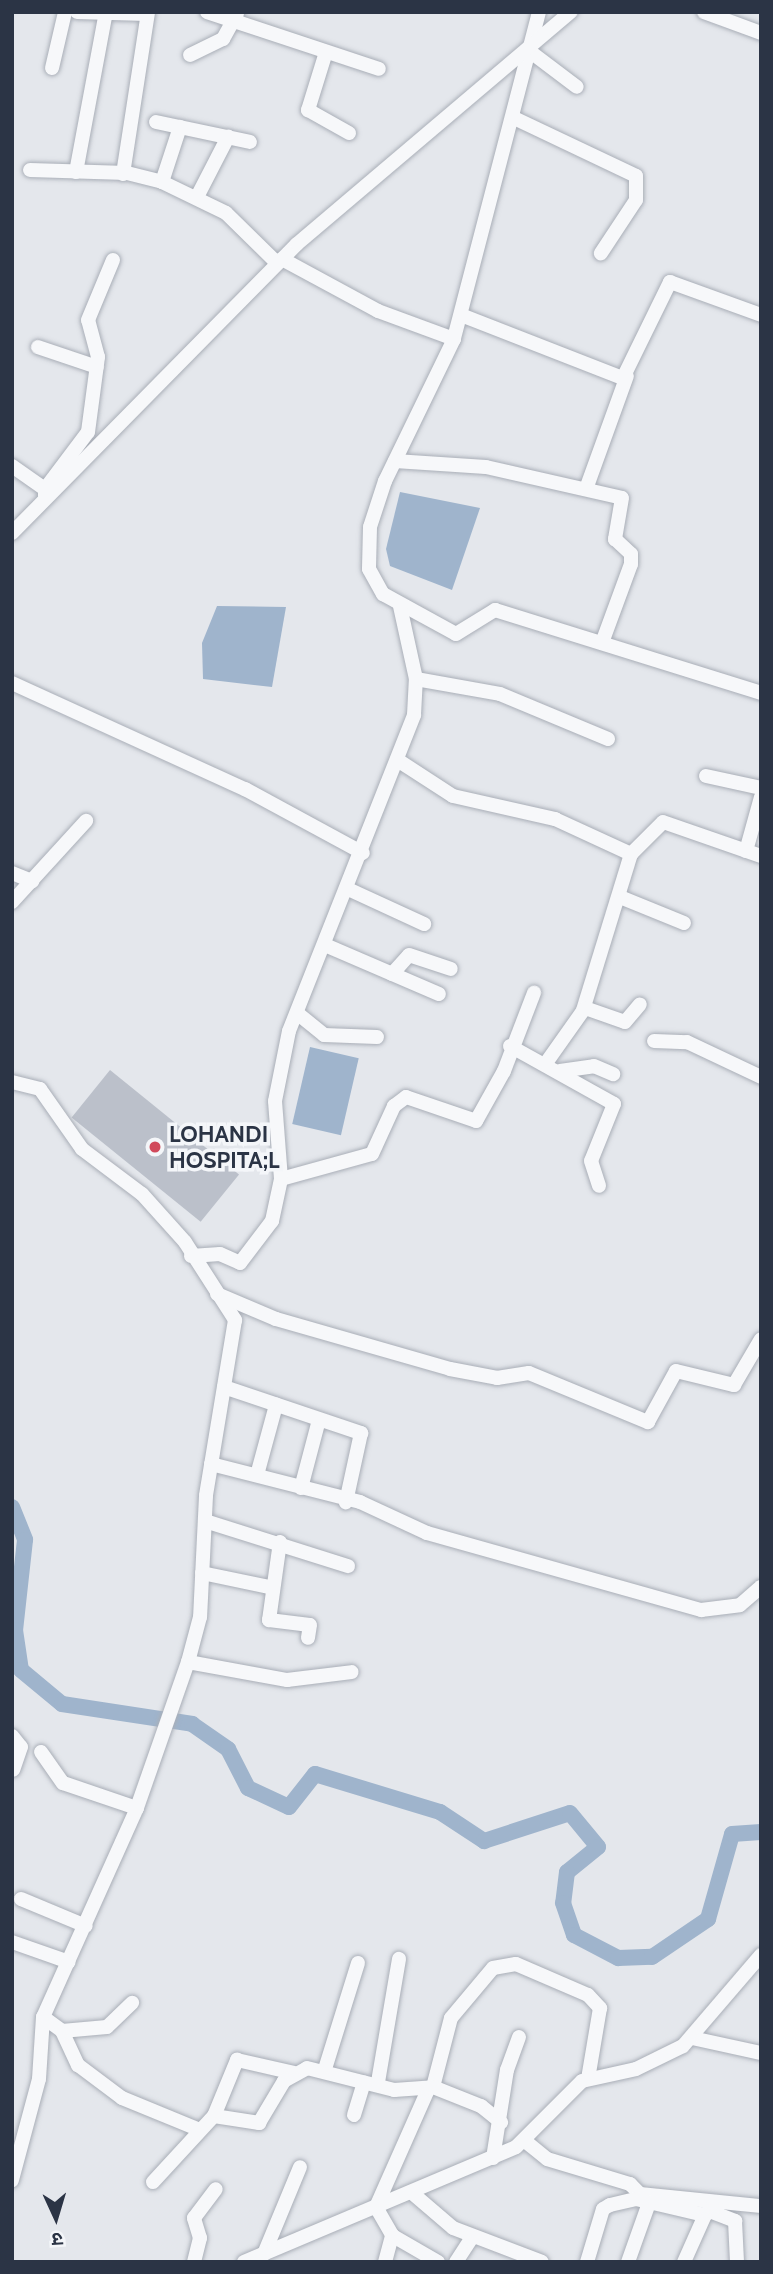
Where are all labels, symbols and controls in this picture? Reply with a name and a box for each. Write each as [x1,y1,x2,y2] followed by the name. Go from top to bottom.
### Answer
[169,1120,279,1174] place label: LOHANDI HOSPITA;L
[147,1139,163,1155] marker: LOHANDI HOSPITA;L
[21,2183,91,2253] north arrow
[51,2228,64,2251] text: उ

